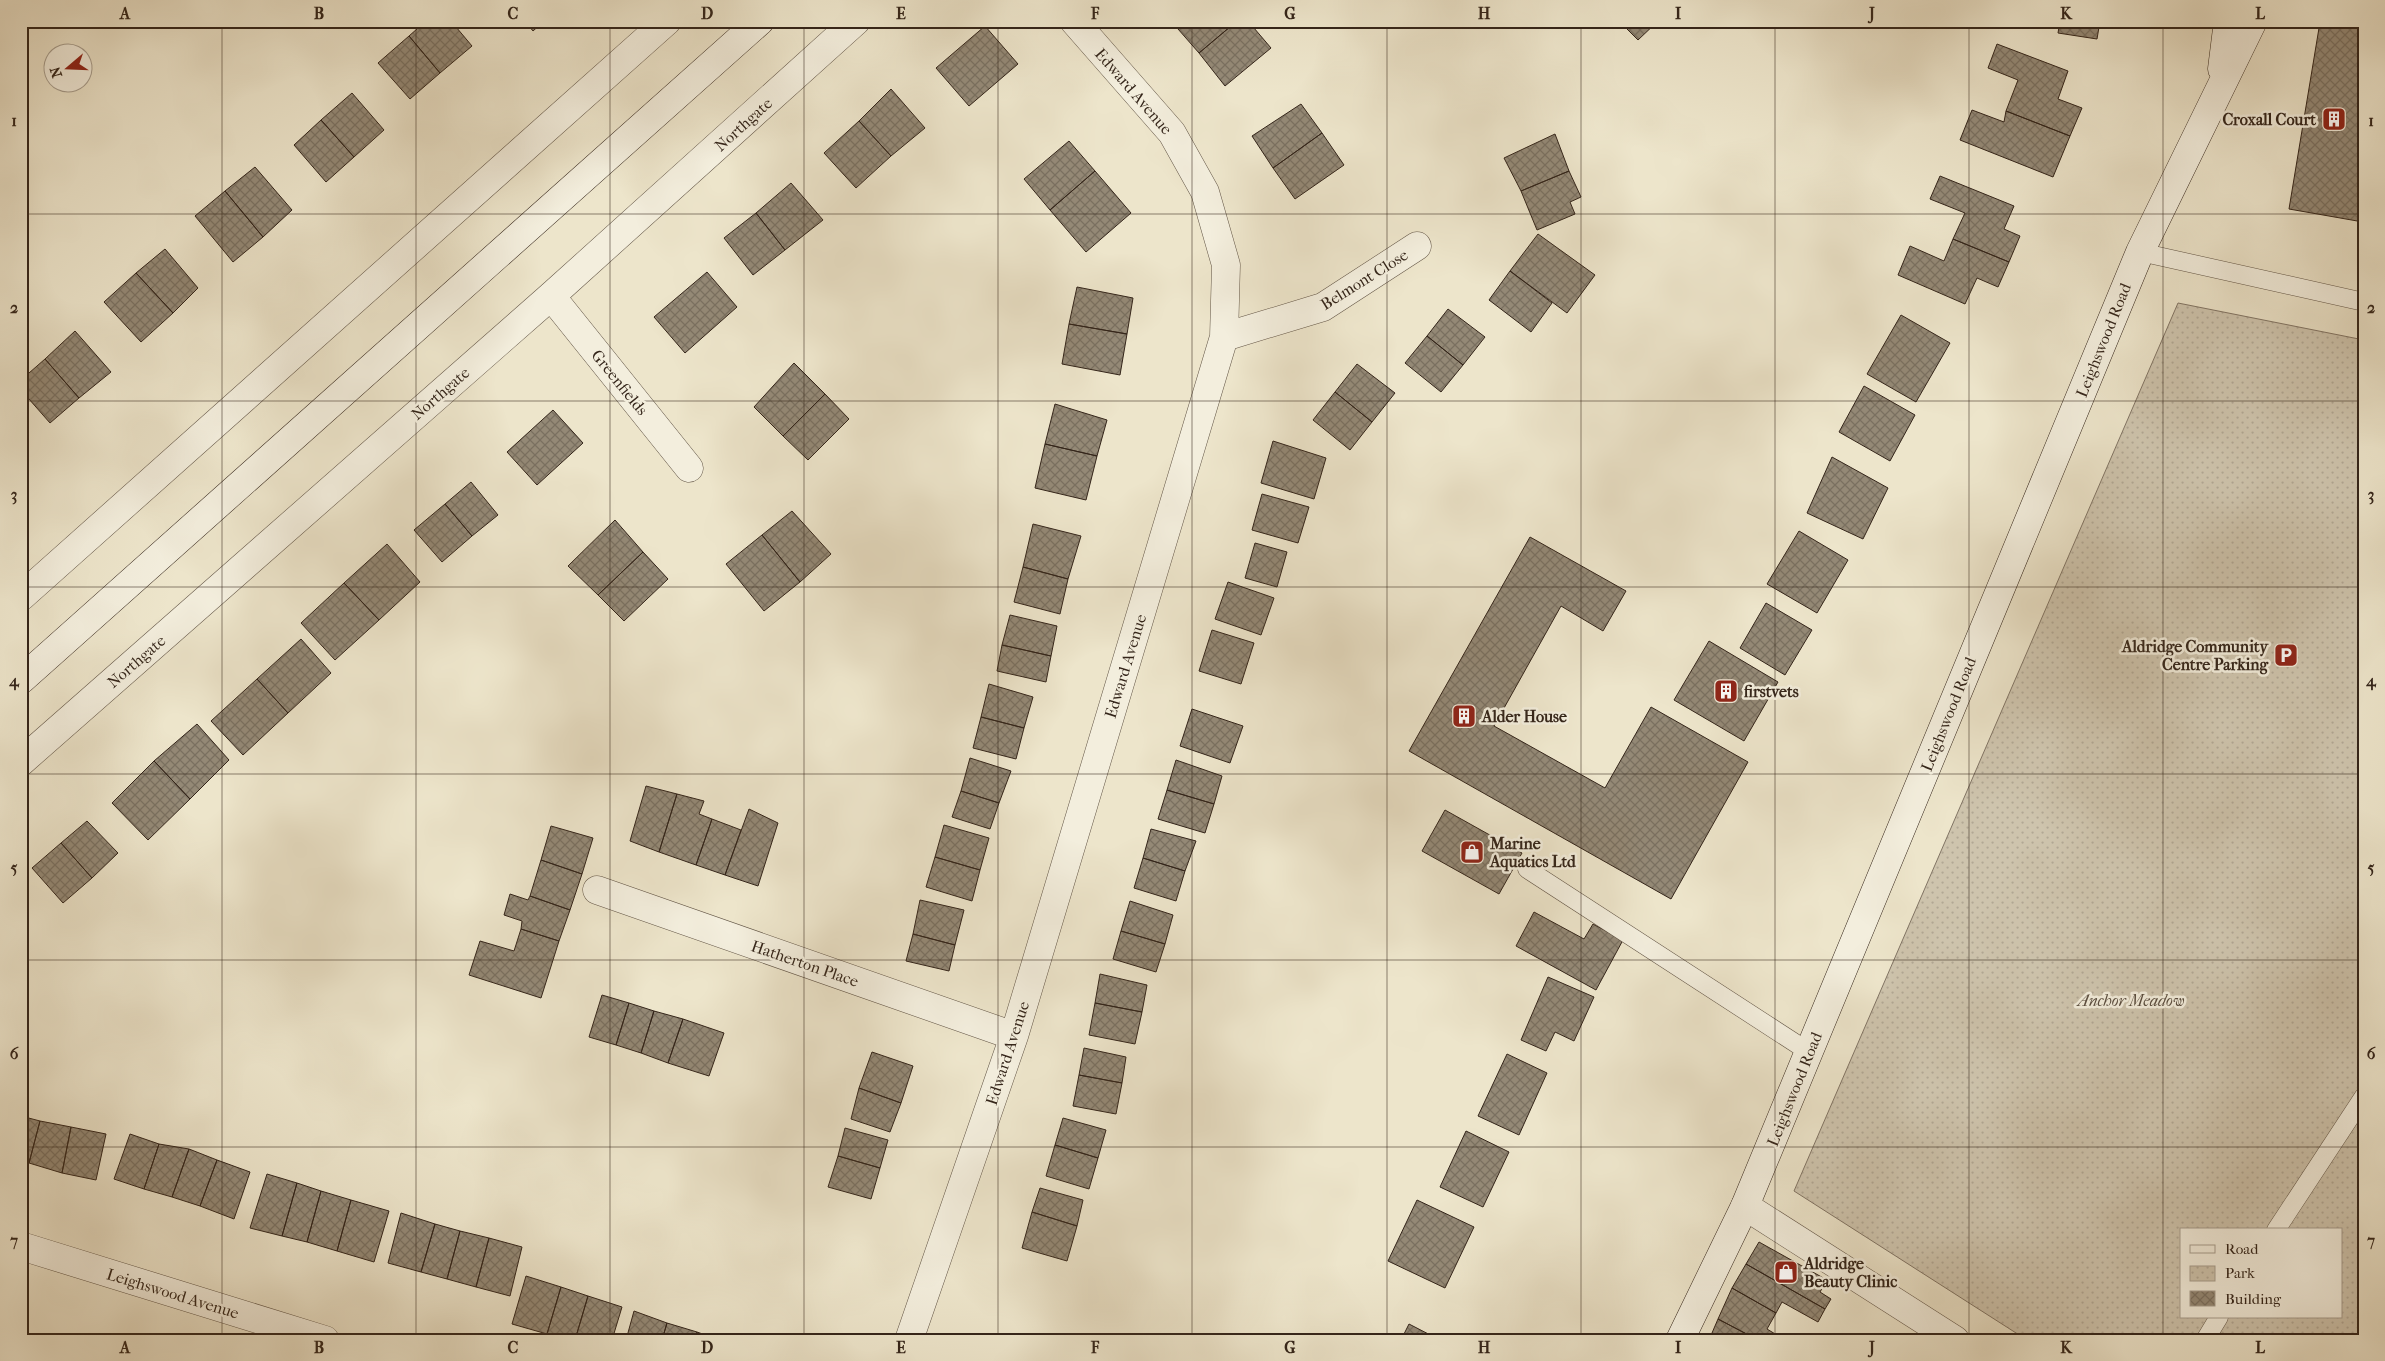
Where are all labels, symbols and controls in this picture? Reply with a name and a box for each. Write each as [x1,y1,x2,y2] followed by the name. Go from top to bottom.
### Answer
[119,4,131,23] text: A
[314,4,324,23] text: B
[508,4,519,23] text: C
[701,4,713,23] text: D
[896,4,906,23] text: E
[1090,4,1100,23] text: F
[1284,4,1296,23] text: G
[1478,4,1491,23] text: H
[1675,4,1682,23] text: I
[1867,4,1875,24] text: J
[2060,4,2073,23] text: K
[2255,4,2265,23] text: L
[42,42,92,92] north arrow
[1091,44,1176,138] street label: Edward Avenue
[46,64,66,80] text: N
[711,94,776,155] street label: Northgate
[2321,106,2347,132] building icon: Croxall Court
[2222,110,2316,129] place label: Croxall Court
[11,111,17,130] text: 1
[2368,111,2374,130] text: 1
[1317,245,1411,314] street label: Belmont Close
[2072,280,2135,400] street label: Leighswood Road
[10,298,18,317] text: 2
[2367,298,2375,317] text: 2
[587,346,652,419] street label: Greenfields
[407,363,473,424] street label: Northgate
[11,485,17,505] text: 3
[2368,485,2374,505] text: 3
[1101,612,1150,721] street label: Edward Avenue
[103,631,169,692] street label: Northgate
[2121,637,2269,675] place label: Aldridge Community Centre Parking
[2273,642,2299,668] parking icon: Aldridge Community Centre Parking
[1917,654,1980,774] street label: Leighswood Road
[8,671,20,691] text: 4
[2365,671,2377,691] text: 4
[1713,678,1739,704] building icon: firstvets
[1744,682,1799,701] place label: firstvets
[1451,703,1477,729] building icon: Alder House
[1481,707,1567,726] place label: Alder House
[1489,834,1577,872] place label: Marine Aquatics Ltd
[1459,839,1485,865] shop icon: Marine Aquatics Ltd
[11,858,18,877] text: 5
[2368,858,2375,877] text: 5
[749,936,861,991] street label: Hatherton Place
[2076,991,2185,1010] park label: Anchor Meadow
[982,999,1033,1107] street label: Edward Avenue
[1763,1029,1826,1149] street label: Leighswood Road
[10,1044,19,1063] text: 6
[2367,1044,2376,1063] text: 6
[2180,1228,2342,1318] legend
[9,1231,18,1250] text: 7
[2366,1231,2375,1250] text: 7
[2225,1240,2259,1258] text: Road
[1803,1254,1897,1292] place label: Aldridge Beauty Clinic
[1773,1259,1799,1285] shop icon: Aldridge Beauty Clinic
[104,1264,241,1323] street label: Leighswood Avenue
[2225,1264,2255,1282] text: Park
[2225,1290,2282,1308] text: Building
[119,1338,131,1357] text: A
[314,1338,324,1357] text: B
[508,1338,519,1357] text: C
[701,1338,713,1357] text: D
[896,1338,906,1357] text: E
[1090,1338,1100,1357] text: F
[1284,1338,1296,1357] text: G
[1478,1338,1491,1357] text: H
[1675,1338,1682,1357] text: I
[1867,1338,1875,1358] text: J
[2060,1338,2073,1357] text: K
[2255,1338,2265,1357] text: L

